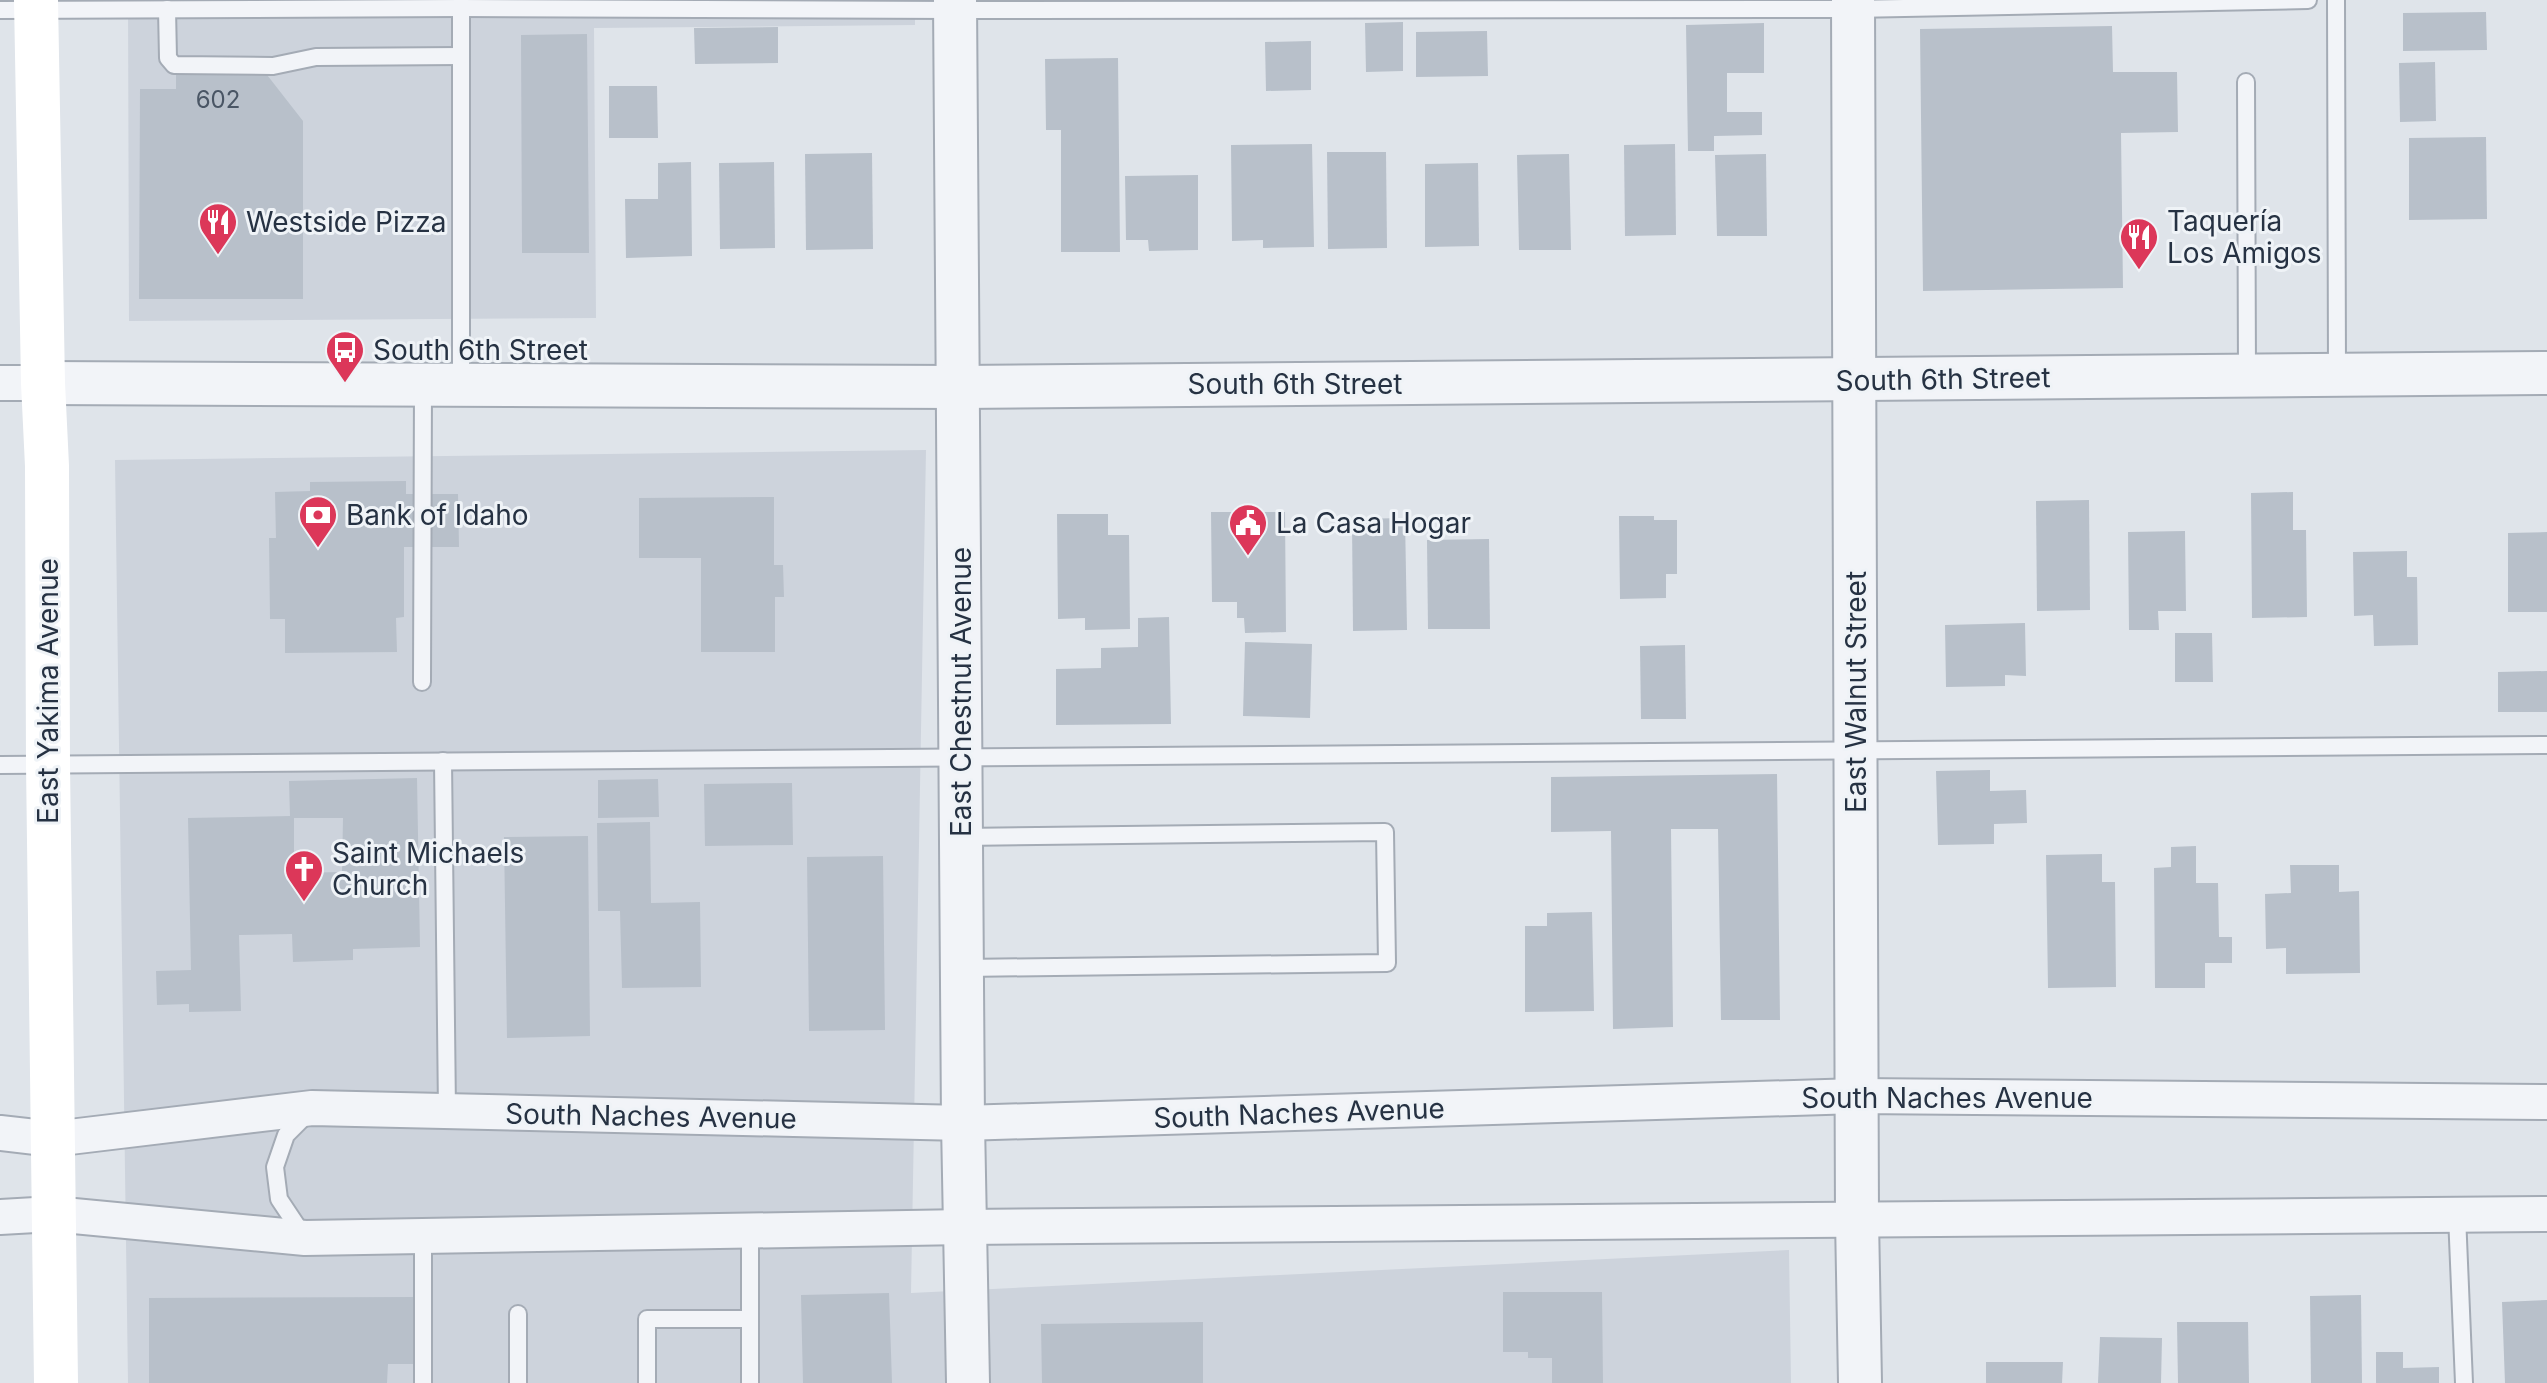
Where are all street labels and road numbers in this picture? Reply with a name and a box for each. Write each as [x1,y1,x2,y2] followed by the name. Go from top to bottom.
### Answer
[1835,360,2051,398] street label: South 6th Street
[1188,367,1402,401] street label: South 6th Street
[944,547,978,837] street label: East Chestnut Avenue
[31,558,65,824] street label: East Yakima Avenue
[1839,571,1873,813] street label: East Walnut Street
[1801,1081,2093,1115] street label: South Naches Avenue
[1153,1091,1445,1135] street label: South Naches Avenue
[505,1096,797,1136] street label: South Naches Avenue

